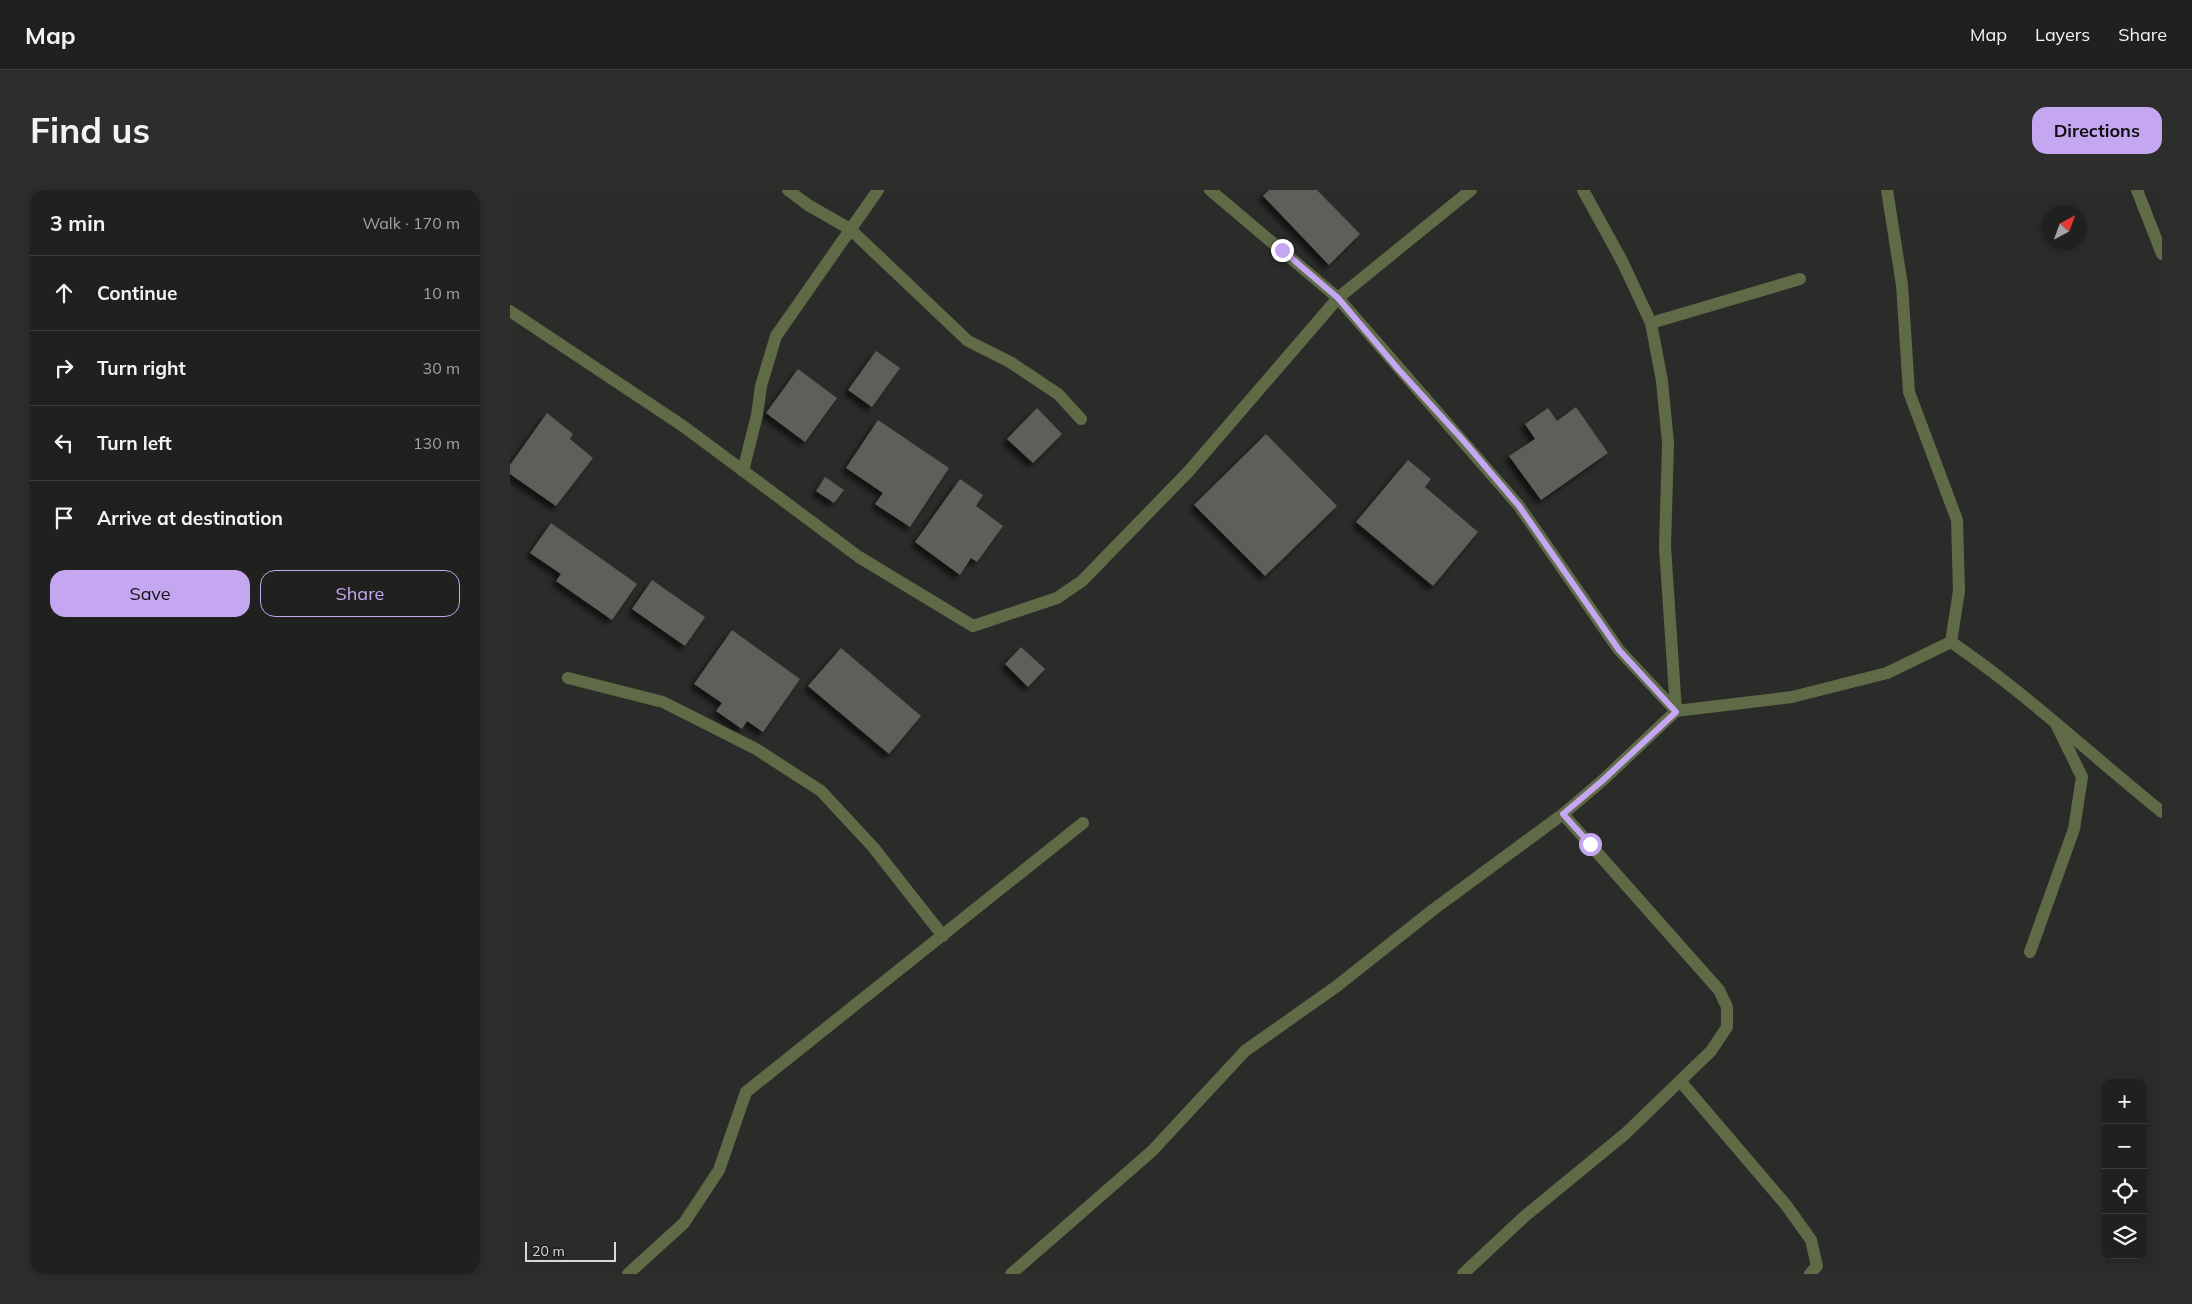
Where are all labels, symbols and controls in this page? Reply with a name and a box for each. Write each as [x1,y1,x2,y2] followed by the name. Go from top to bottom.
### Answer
[25,20,76,50] text: Map
[1970,23,2007,46] text: Map
[2035,23,2090,46] text: Layers
[2118,23,2167,46] text: Share
[2032,107,2162,154] button: Directions
[30,108,150,152] text: Find us
[2042,205,2087,250] north arrow
[50,210,105,236] text: 3 min
[362,213,460,233] text: Walk · 170 m
[1271,239,1294,262] route end
[50,279,78,307] icon: ahead
[97,281,177,305] text: Continue
[423,283,460,303] text: 10 m
[50,354,78,382] icon: right
[97,356,186,380] text: Turn right
[423,358,460,378] text: 30 m
[50,429,78,457] icon: left
[97,431,172,455] text: Turn left
[413,433,460,453] text: 130 m
[50,504,78,532] icon: arrive
[97,506,283,530] text: Arrive at destination
[50,570,250,617] button: Save
[260,570,460,617] button: Share
[1579,833,1602,856] route start
[2102,1079,2147,1259] map controls
[2102,1079,2147,1124] button: +
[2102,1124,2147,1169] button: −
[2102,1169,2147,1214] button: locate
[2102,1214,2147,1259] button: layers
[525,1239,616,1262] scale bar
[532,1242,565,1260] text: 20 m

